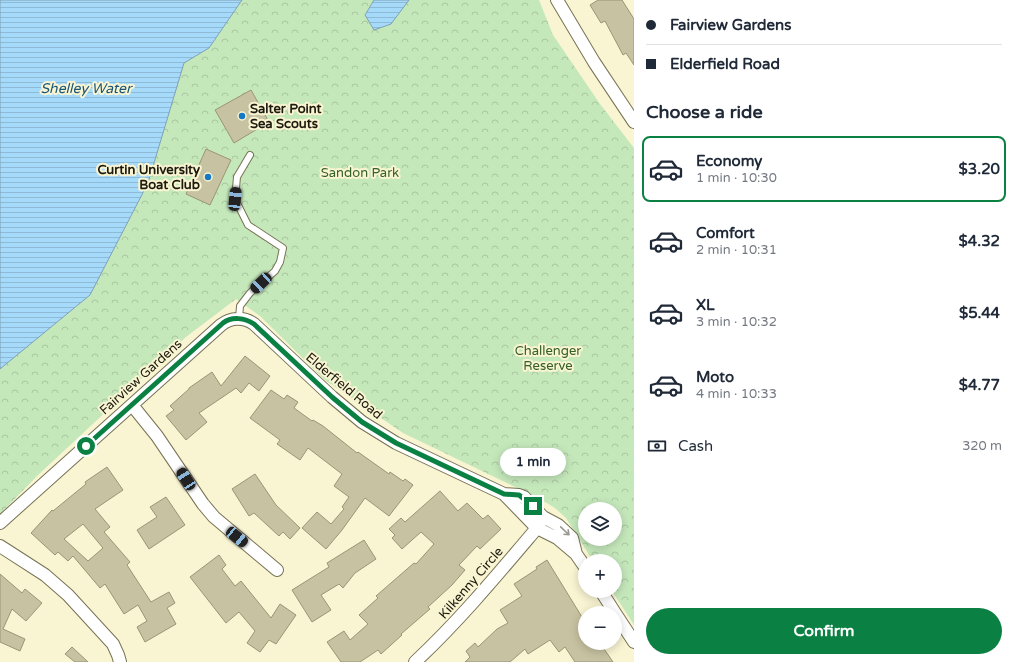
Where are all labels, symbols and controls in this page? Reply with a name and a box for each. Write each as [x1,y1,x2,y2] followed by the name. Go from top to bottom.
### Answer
[670,16,791,34] text: Fairview Gardens
[670,55,780,73] text: Elderfield Road
[41,80,133,97] water label: Shelley Water
[250,101,322,132] place label: Salter Point Sea Scouts
[646,101,763,123] text: Choose a ride
[237,111,247,121] marker: Salter Point Sea Scouts
[648,151,684,187] icon: car
[696,152,762,170] text: Economy
[959,160,1000,178] text: $3.20
[97,162,200,193] place label: Curtin University Boat Club
[321,165,399,181] park label: Sandon Park
[696,170,777,186] text: 1 min · 10:30
[203,172,213,182] marker: Curtin University Boat Club
[228,186,242,212] car
[648,223,684,259] icon: car
[696,224,755,242] text: Comfort
[959,232,1000,250] text: $4.32
[696,242,777,258] text: 2 min · 10:31
[248,270,274,296] car
[648,295,684,331] icon: car
[696,296,715,314] text: XL
[959,304,1000,322] text: $5.44
[696,314,777,330] text: 3 min · 10:32
[97,336,185,418] street label: Fairview Gardens
[515,343,581,374] park label: Challenger Reserve
[302,349,386,423] street label: Elderfield Road
[648,367,684,403] icon: car
[696,368,734,386] text: Moto
[959,376,1000,394] text: $4.77
[696,386,777,402] text: 4 min · 10:33
[646,435,668,457] icon: cash
[77,437,95,455] route start
[678,437,713,455] text: Cash
[962,438,1002,454] text: 320 m
[500,448,566,476] callout: 1 min
[516,454,550,470] text: 1 min
[174,466,198,492] car
[524,497,542,515] route end
[578,502,622,650] map controls
[578,502,622,546] button: layers
[224,525,250,549] car
[560,526,570,536] one-way arrow
[435,544,507,622] street label: Kilkenny Circle
[578,554,622,598] button: +
[578,606,622,650] button: −
[646,608,1002,654] button: Confirm

